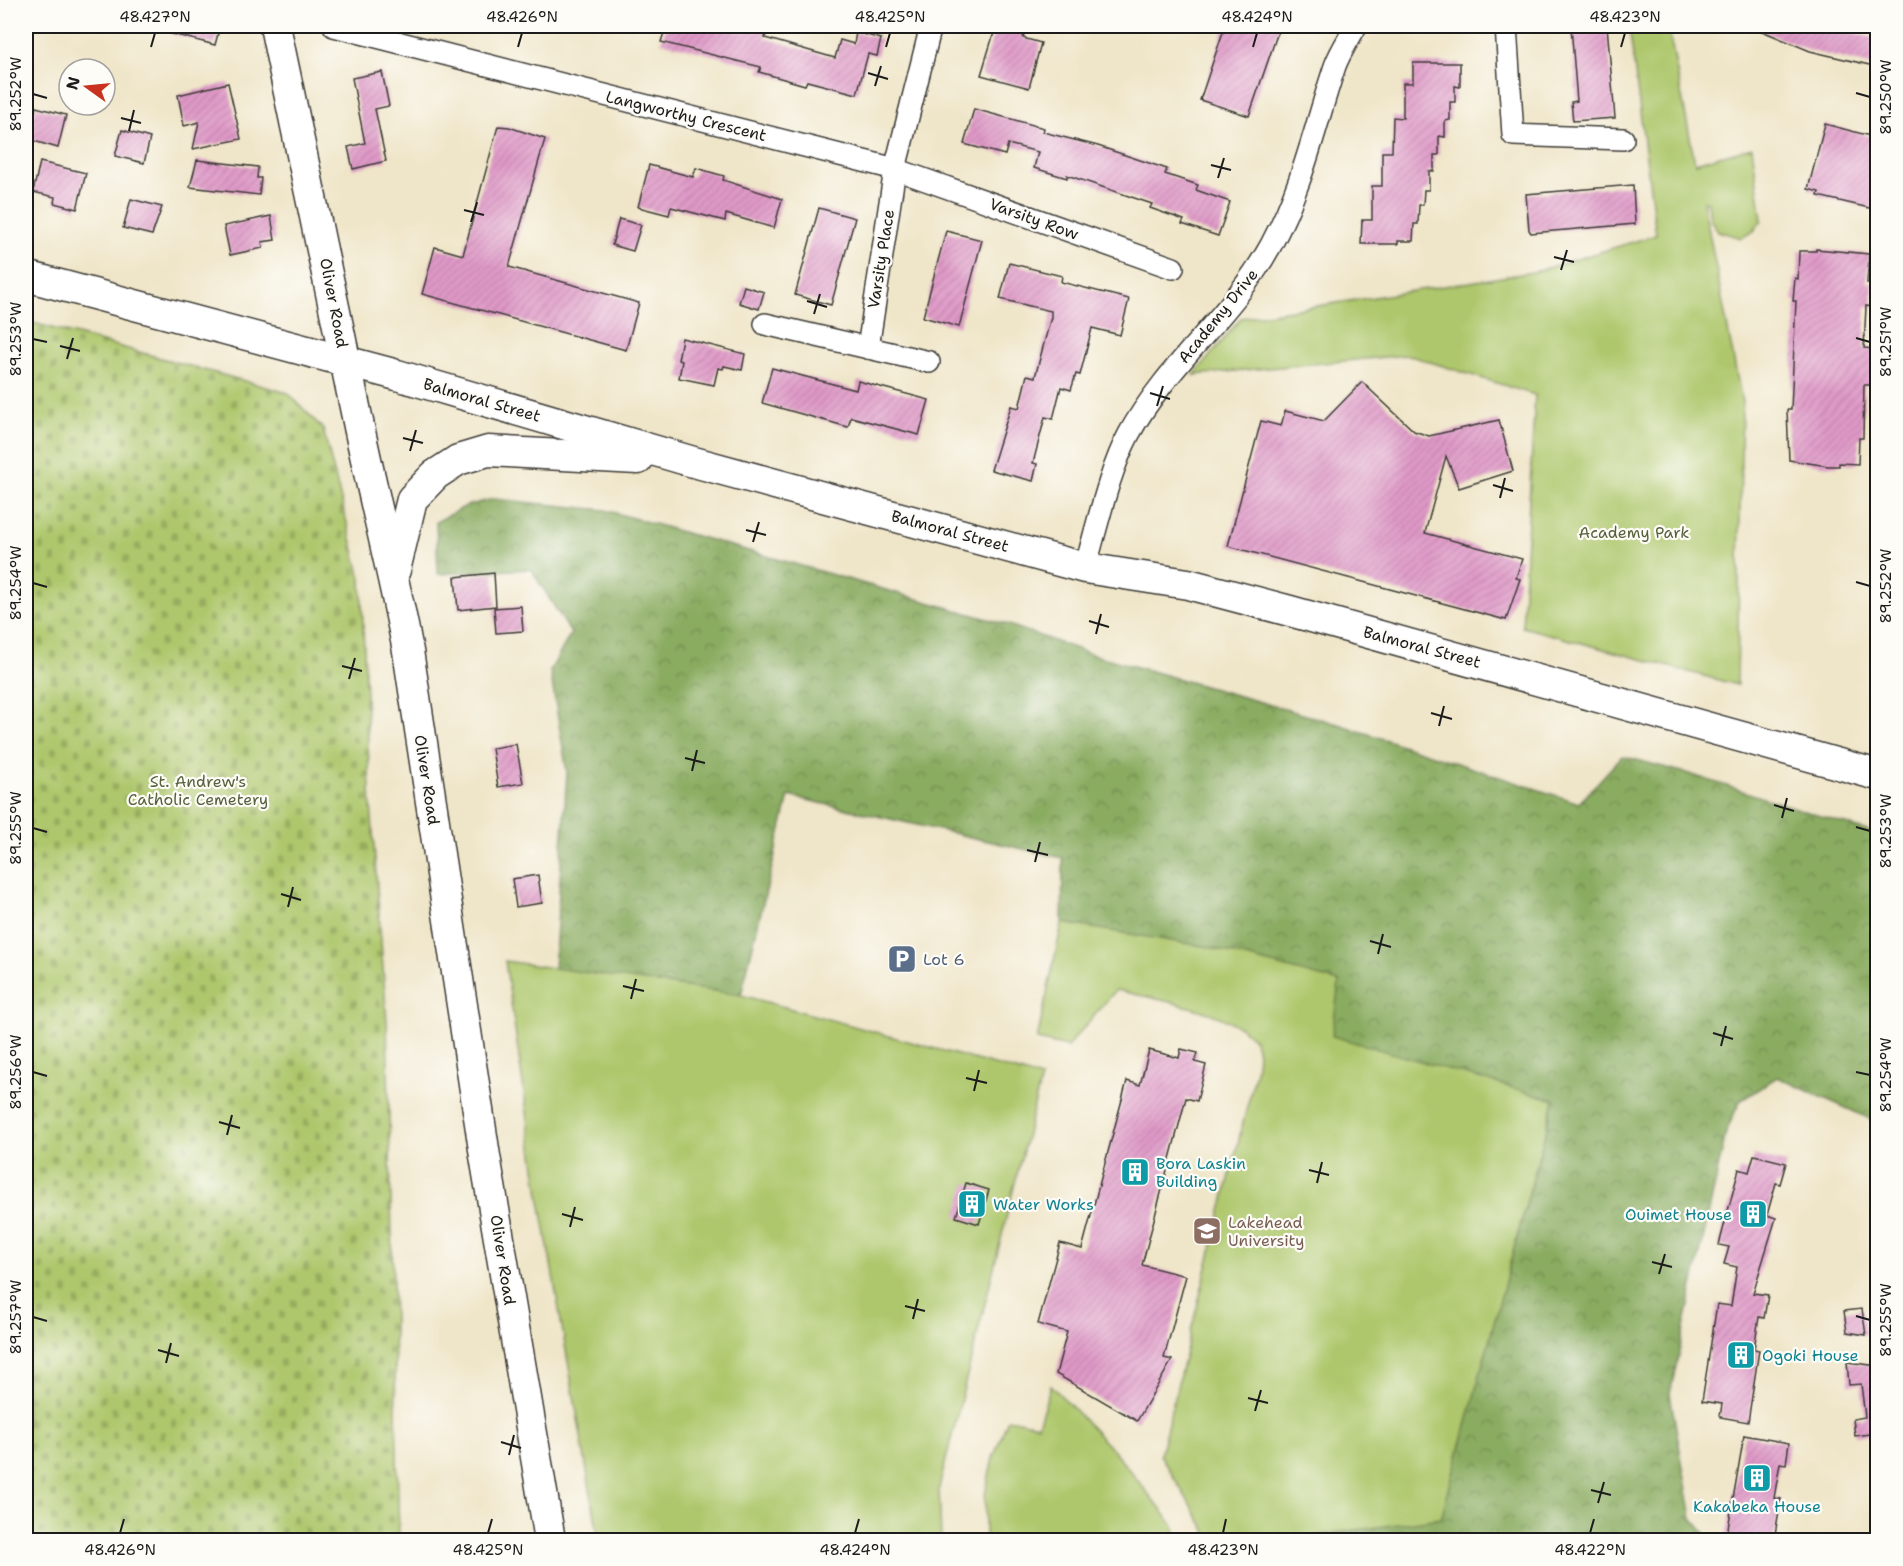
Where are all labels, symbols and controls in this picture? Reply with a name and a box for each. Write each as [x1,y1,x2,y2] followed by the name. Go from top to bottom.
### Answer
[119,7,191,27] text: 48.427°N
[486,7,558,27] text: 48.426°N
[855,7,925,27] text: 48.425°N
[1221,7,1293,27] text: 48.424°N
[1589,7,1661,27] text: 48.423°N
[6,57,26,131] text: 89.252°W
[57,57,117,117] north arrow
[1876,59,1896,135] text: 89.250°W
[61,74,85,92] text: N
[603,86,769,146] street label: Langworthy Crescent
[987,193,1082,245] street label: Varsity Row
[863,208,899,310] street label: Varsity Place
[315,256,353,350] street label: Oliver Road
[1173,264,1263,368] street label: Academy Drive
[6,302,26,376] text: 89.253°W
[1876,307,1896,377] text: 89.251°W
[421,373,543,427] street label: Balmoral Street
[889,505,1011,557] street label: Balmoral Street
[1579,522,1689,543] park label: Academy Park
[6,545,26,621] text: 89.254°W
[1876,549,1896,623] text: 89.252°W
[1361,621,1483,673] street label: Balmoral Street
[410,733,444,827] street label: Oliver Road
[128,771,268,810] park label: St. Andrew's Catholic Cemetery
[6,791,26,865] text: 89.255°W
[1876,794,1896,868] text: 89.253°W
[886,943,918,975] parking icon: Lot 6
[923,949,965,970] place label: Lot 6
[6,1034,26,1110] text: 89.256°W
[1876,1037,1896,1113] text: 89.254°W
[1156,1153,1246,1192] place label: Bora Laskin Building
[1119,1156,1151,1188] building icon: Bora Laskin Building
[956,1188,988,1220] building icon: Water Works
[993,1194,1094,1215] place label: Water Works
[1737,1198,1769,1230] building icon: Ouimet House
[1625,1204,1732,1225] place label: Ouimet House
[1228,1212,1304,1251] place label: Lakehead University
[486,1213,520,1307] street label: Oliver Road
[1191,1215,1223,1247] school or university icon: Lakehead University
[6,1280,26,1354] text: 89.257°W
[1876,1283,1896,1357] text: 89.255°W
[1725,1339,1757,1371] building icon: Ogoki House
[1762,1345,1859,1366] place label: Ogoki House
[1741,1462,1773,1494] building icon: Kakabeka House
[1693,1496,1821,1517] place label: Kakabeka House
[84,1540,156,1560] text: 48.426°N
[453,1540,523,1560] text: 48.425°N
[819,1540,891,1560] text: 48.424°N
[1187,1540,1259,1560] text: 48.423°N
[1554,1540,1626,1560] text: 48.422°N

